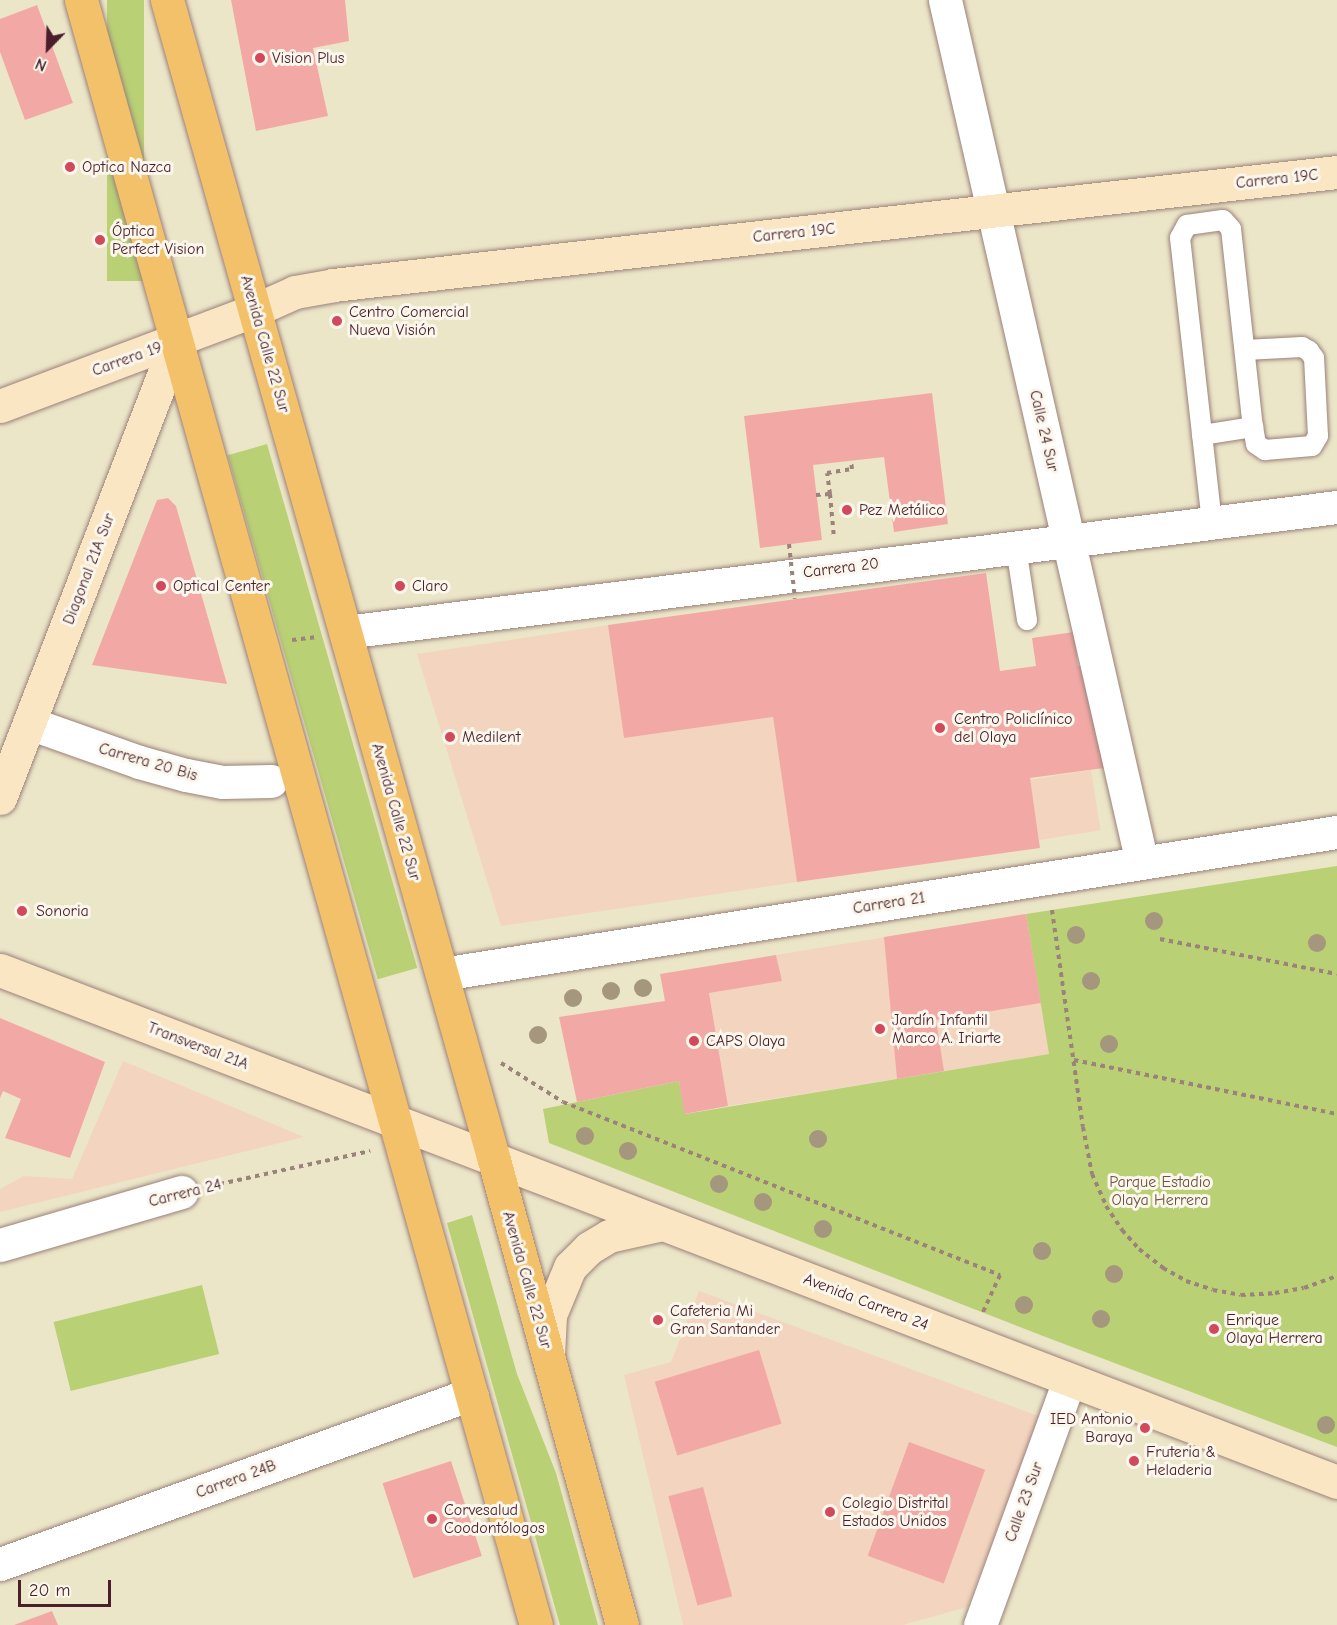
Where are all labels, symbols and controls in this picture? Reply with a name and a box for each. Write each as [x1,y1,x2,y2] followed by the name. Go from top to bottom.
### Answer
[18,18,78,78] north arrow
[272,48,344,68] place label: Vision Plus
[253,51,267,65] marker: Vision Plus
[33,54,49,75] text: N
[82,157,171,177] place label: Optica Nazca
[63,160,77,174] marker: Optica Nazca
[1235,165,1319,193] street label: Carrera 19C
[752,219,836,247] street label: Carrera 19C
[112,221,204,259] place label: Óptica Perfect Vision
[93,233,107,247] marker: Óptica Perfect Vision
[236,273,294,415] street label: Avenida Calle 22 Sur
[349,302,469,340] place label: Centro Comercial Nueva Visión
[330,314,344,328] marker: Centro Comercial Nueva Visión
[89,337,165,381] street label: Carrera 19
[1025,388,1063,474] street label: Calle 24 Sur
[859,500,945,520] place label: Pez Metálico
[840,503,854,517] marker: Pez Metálico
[59,511,119,627] street label: Diagonal 21A Sur
[802,554,880,582] street label: Carrera 20
[173,576,270,596] place label: Optical Center
[412,576,448,596] place label: Claro
[154,579,168,593] marker: Optical Center
[393,579,407,593] marker: Claro
[954,709,1073,747] place label: Centro Policlínico del Olaya
[931,719,949,737] marker: Centro Policlínico del Olaya
[462,727,520,747] place label: Medilent
[443,730,457,744] marker: Medilent
[96,739,200,785] street label: Carrera 20 Bis
[367,741,425,883] street label: Avenida Calle 22 Sur
[852,888,926,918] street label: Carrera 21
[36,901,89,921] place label: Sonoria
[13,902,31,920] marker: Sonoria
[892,1010,1001,1048] place label: Jardín Infantil Marco A. Iriarte
[145,1018,251,1074] street label: Transversal 21A
[873,1022,887,1036] marker: Jardín Infantil Marco A. Iriarte
[706,1031,785,1051] place label: CAPS Olaya
[687,1034,701,1048] marker: CAPS Olaya
[1109,1172,1211,1210] park label: Parque Estadio Olaya Herrera
[147,1175,223,1211] street label: Carrera 24
[498,1209,556,1351] street label: Avenida Calle 22 Sur
[801,1269,931,1335] street label: Avenida Carrera 24
[670,1301,780,1339] place label: Cafeteria Mi Gran Santander
[1226,1310,1323,1348] place label: Enrique Olaya Herrera
[651,1313,665,1327] marker: Cafeteria Mi Gran Santander
[1207,1322,1221,1336] marker: Enrique Olaya Herrera
[1050,1409,1133,1447] place label: IED Antonio Baraya
[1138,1421,1152,1435] marker: IED Antonio Baraya
[1146,1442,1216,1480] place label: Fruteria & Heladeria
[1127,1454,1141,1468] marker: Fruteria & Heladeria
[193,1456,279,1502] street label: Carrera 24B
[1001,1459,1047,1545] street label: Calle 23 Sur
[842,1493,949,1531] place label: Colegio Distrital Estados Unidos
[444,1500,545,1538] place label: Corvesalud Coodontólogos
[823,1505,837,1519] marker: Colegio Distrital Estados Unidos
[425,1512,439,1526] marker: Corvesalud Coodontólogos
[21,1568,114,1606] scale bar
[29,1580,70,1601] text: 20 m

